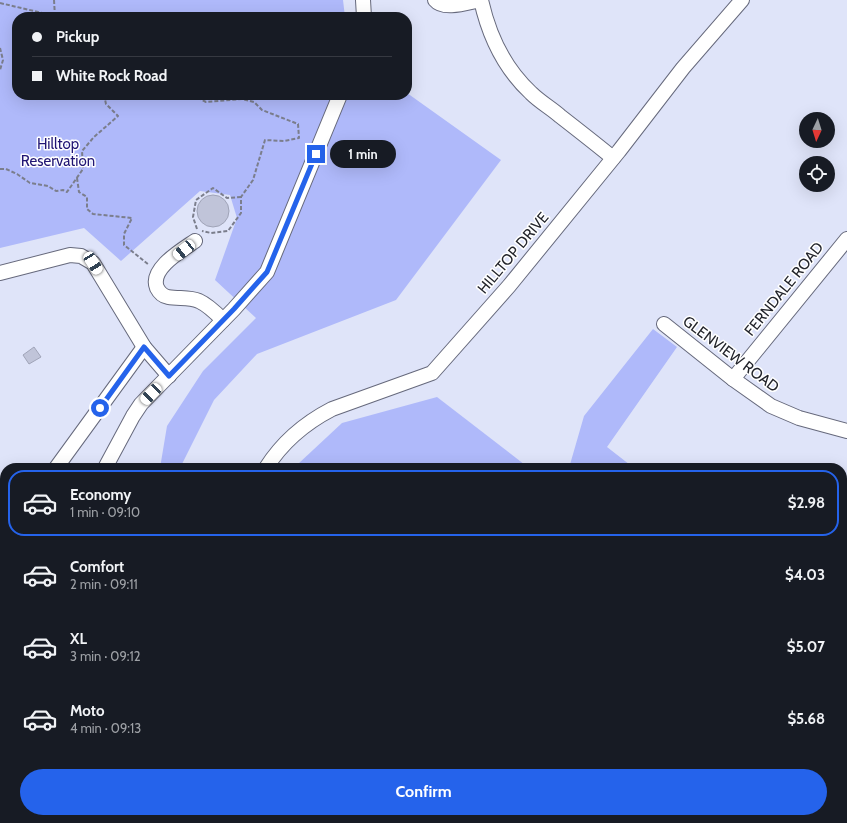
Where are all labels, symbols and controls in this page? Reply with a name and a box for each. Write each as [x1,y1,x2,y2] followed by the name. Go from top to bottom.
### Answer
[56,28,99,46] text: Pickup
[56,67,167,85] text: White Rock Road
[799,112,835,148] north arrow
[799,112,835,192] map controls
[21,135,95,170] park label: Hilltop Reservation
[330,140,396,168] callout: 1 min
[307,145,325,163] route end
[348,146,378,162] text: 1 min
[799,156,835,192] button: locate
[474,209,552,297] street label: HILLTOP DRIVE
[171,238,197,262] car
[741,238,827,340] street label: FERNDALE ROAD
[82,250,104,276] car
[679,312,783,396] street label: GLENVIEW ROAD
[138,381,164,407] car
[91,399,109,417] route start
[22,485,58,521] icon: car
[70,486,131,504] text: Economy
[788,494,825,512] text: $2.98
[70,504,140,520] text: 1 min · 09:10
[22,557,58,593] icon: car
[70,558,124,576] text: Comfort
[785,566,825,584] text: $4.03
[70,576,138,592] text: 2 min · 09:11
[22,629,58,665] icon: car
[70,630,87,648] text: XL
[787,638,825,656] text: $5.07
[70,648,141,664] text: 3 min · 09:12
[22,701,58,737] icon: car
[70,702,104,720] text: Moto
[787,710,825,728] text: $5.68
[70,720,141,736] text: 4 min · 09:13
[20,769,827,815] button: Confirm

